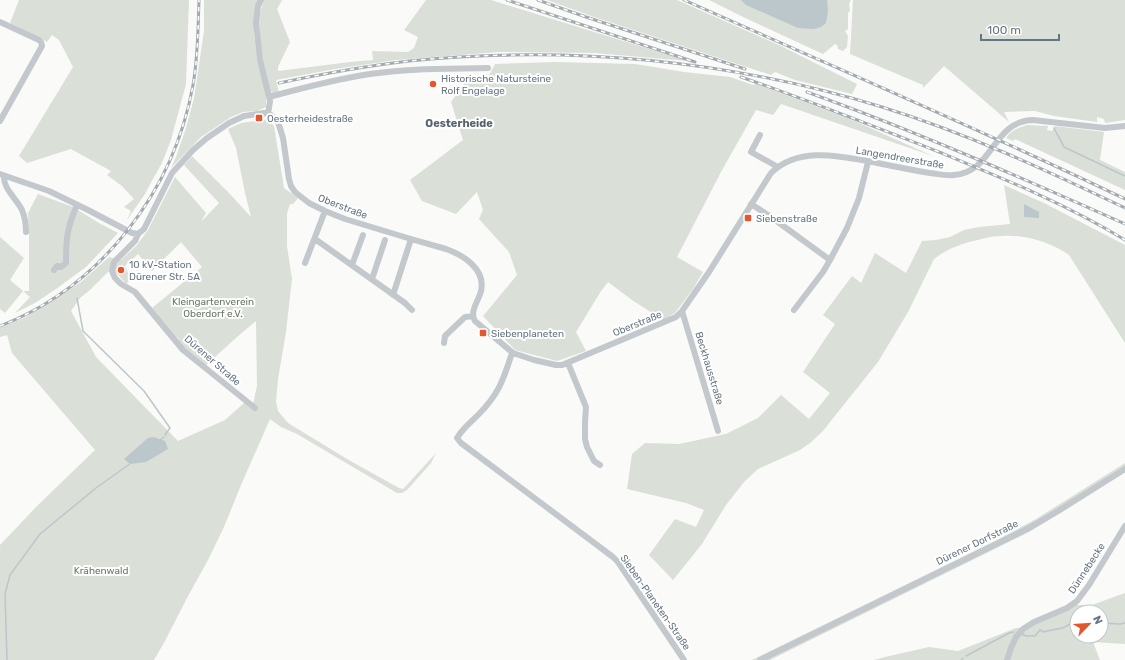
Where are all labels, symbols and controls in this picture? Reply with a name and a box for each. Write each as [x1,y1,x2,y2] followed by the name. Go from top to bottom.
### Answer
[981,16,1059,42] scale bar
[987,23,1021,37] text: 100 m
[441,73,552,97] place label: Historische Natursteine Rolf Engelage
[428,79,438,89] marker: Historische Natursteine Rolf Engelage
[254,113,264,123] marker: Oesterheidestraße
[267,113,354,125] place label: Oesterheidestraße
[425,117,493,130] district label: Oesterheide
[855,144,945,172] street label: Langendreerstraße
[316,192,369,222] street label: Oberstraße
[743,213,753,223] marker: Siebenstraße
[756,213,818,225] place label: Siebenstraße
[129,259,200,283] place label: 10 kV-Station Dürener Str. 5A
[116,265,126,275] marker: 10 kV-Station Dürener Str. 5A
[172,296,254,320] park label: Kleingartenverein Oberdorf e.V.
[611,309,664,339] street label: Oberstraße
[478,328,488,338] marker: Siebenplaneten
[491,328,564,340] place label: Siebenplaneten
[692,330,726,406] street label: Beckhausstraße
[182,333,243,389] street label: Dürener Straße
[934,518,1021,568] street label: Dürener Dorfstraße
[1066,541,1108,596] street label: Dünnebecke
[618,553,693,653] street label: Sieben-Planeten-Straße
[74,565,128,577] park label: Krähenwald
[1069,604,1109,644] north arrow
[1090,614,1105,626] text: N

